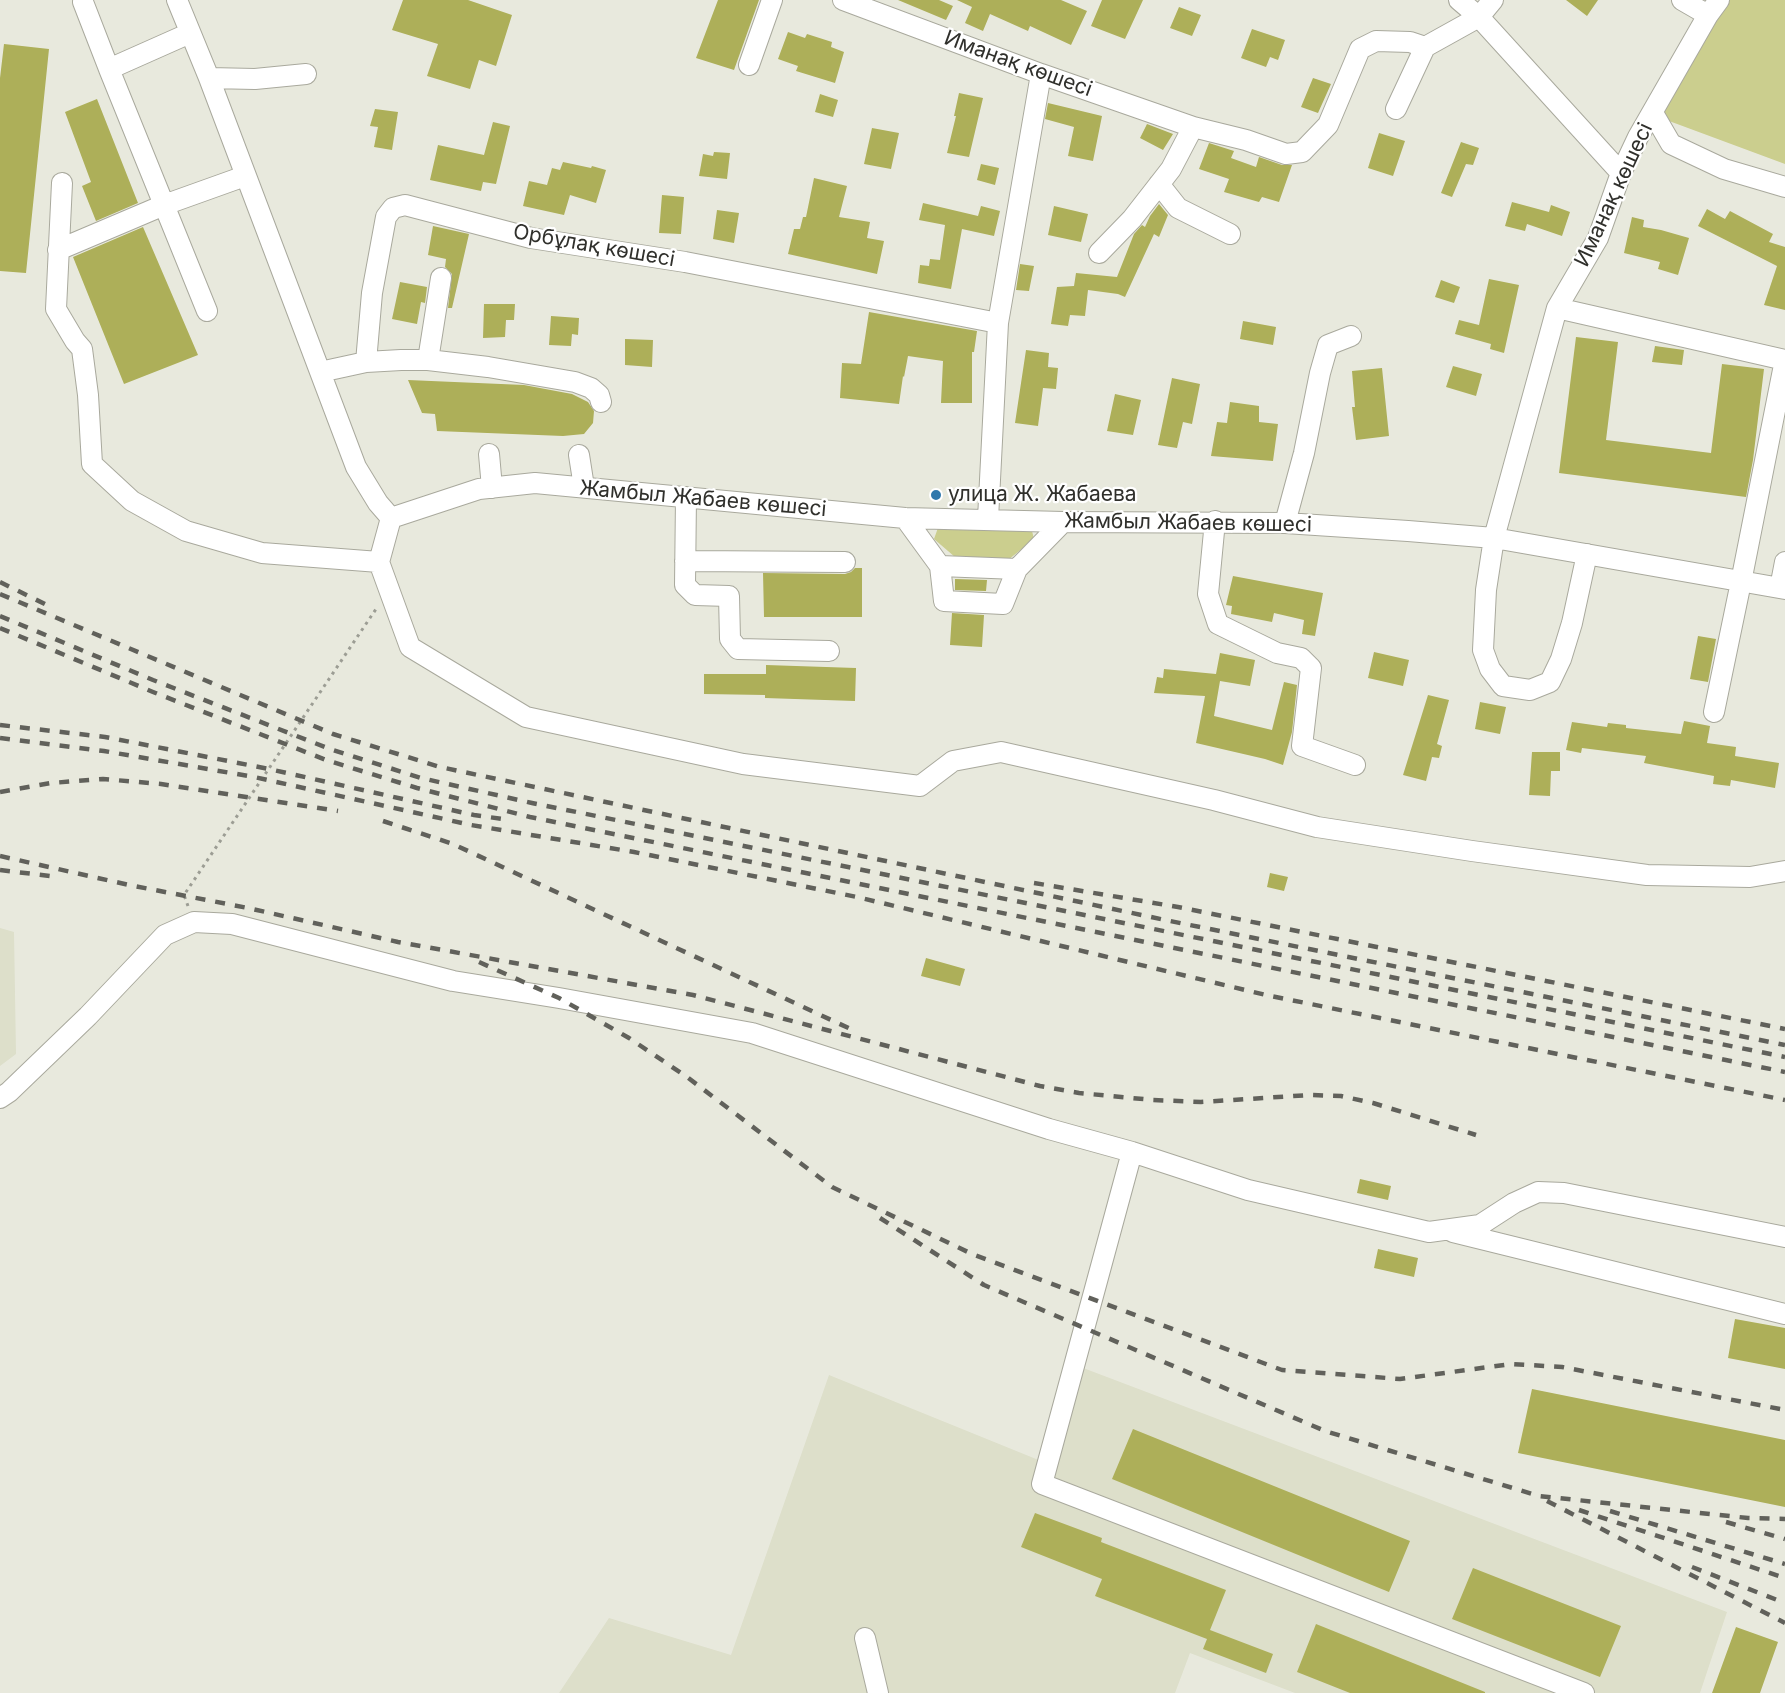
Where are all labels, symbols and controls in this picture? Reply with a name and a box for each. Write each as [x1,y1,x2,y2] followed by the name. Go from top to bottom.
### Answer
[940,26,1096,102] street label: Иманақ көшесі
[1570,119,1658,271] street label: Иманақ көшесі
[511,219,677,273] street label: Орбұлақ көшесі
[578,476,828,522] street label: Жамбыл Жабаев көшесі
[948,482,1137,508] place label: улица Ж. Жабаева
[929,488,943,502] marker: улица Ж. Жабаева
[1064,508,1312,538] street label: Жамбыл Жабаев көшесі

